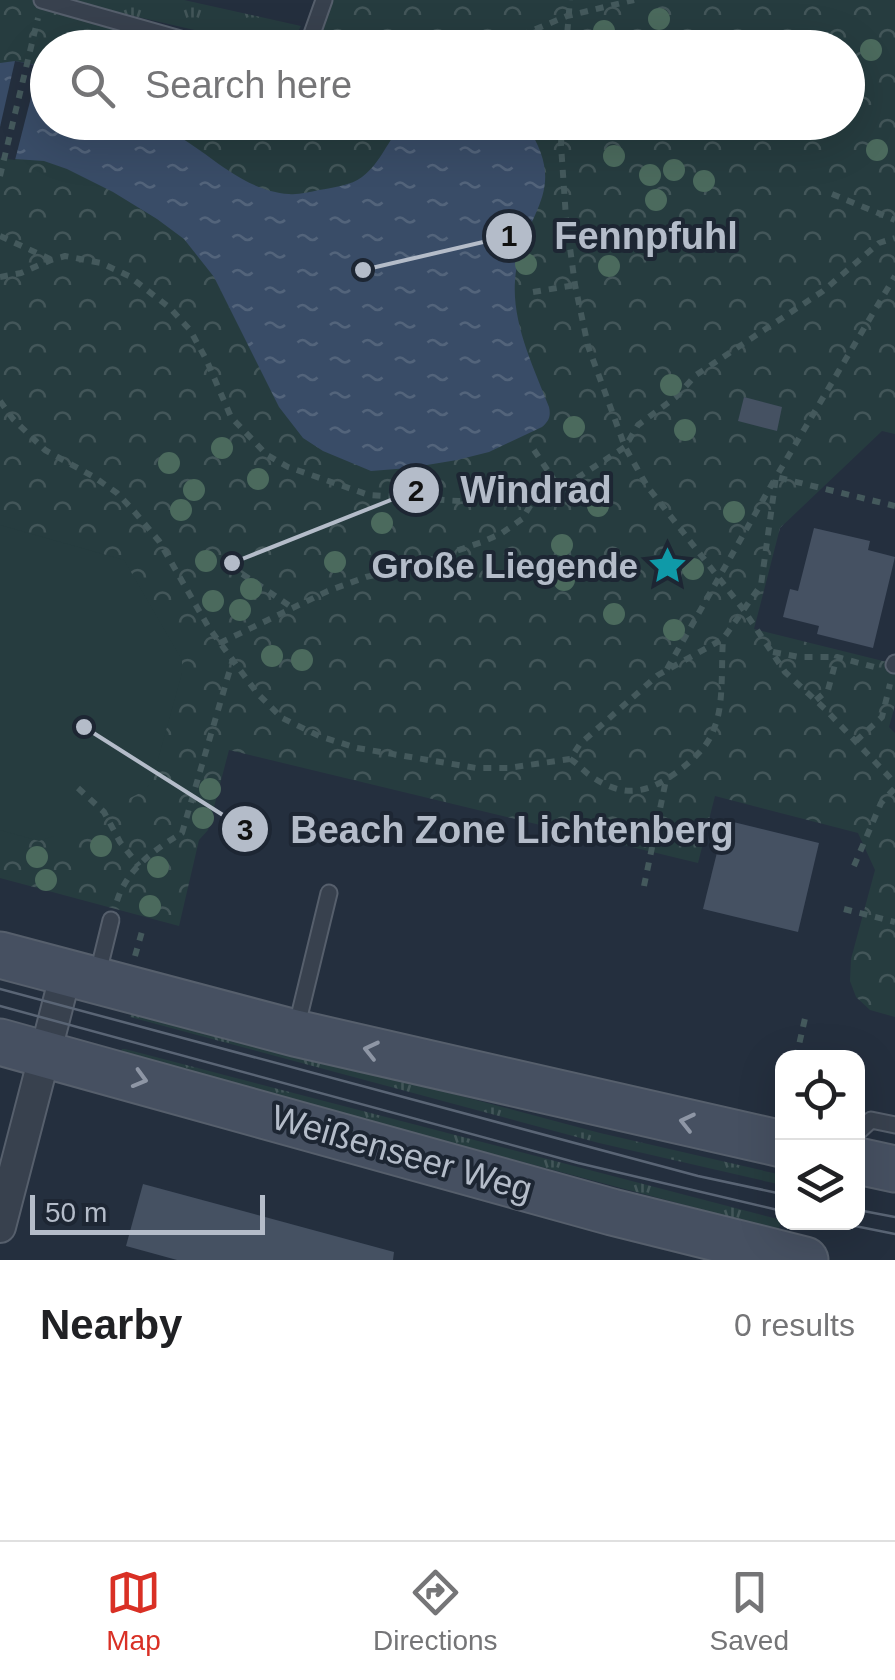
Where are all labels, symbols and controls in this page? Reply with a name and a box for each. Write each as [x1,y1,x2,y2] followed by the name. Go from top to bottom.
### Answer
[30,30,865,140] search box
[65,58,120,113] icon: search
[145,64,352,106] text: Search here
[484,202,758,270] callout: Fennpfuhl
[554,215,738,257] text: Fennpfuhl
[501,219,517,252] text: 1
[391,456,632,524] callout: Windrad
[460,469,612,511] text: Windrad
[408,474,424,507] text: 2
[647,545,689,587] place icon: Große Liegende
[372,546,638,585] place label: Große Liegende
[220,795,754,863] callout: Beach Zone Lichtenberg
[290,809,734,851] text: Beach Zone Lichtenberg
[237,813,253,846] text: 3
[363,1041,380,1062] one-way arrow
[775,1050,865,1230] map controls
[775,1050,865,1140] button: locate
[131,1067,148,1088] one-way arrow
[267,1097,537,1208] street label: Weißenseer Weg
[679,1113,696,1134] one-way arrow
[775,1140,865,1230] button: layers
[30,1190,265,1234] scale bar
[45,1197,107,1228] text: 50 m
[40,1301,182,1348] text: Nearby
[734,1307,855,1343] text: 0 results
[106,1565,161,1657] tab: Map
[373,1565,498,1657] tab: Directions
[710,1565,789,1657] tab: Saved

